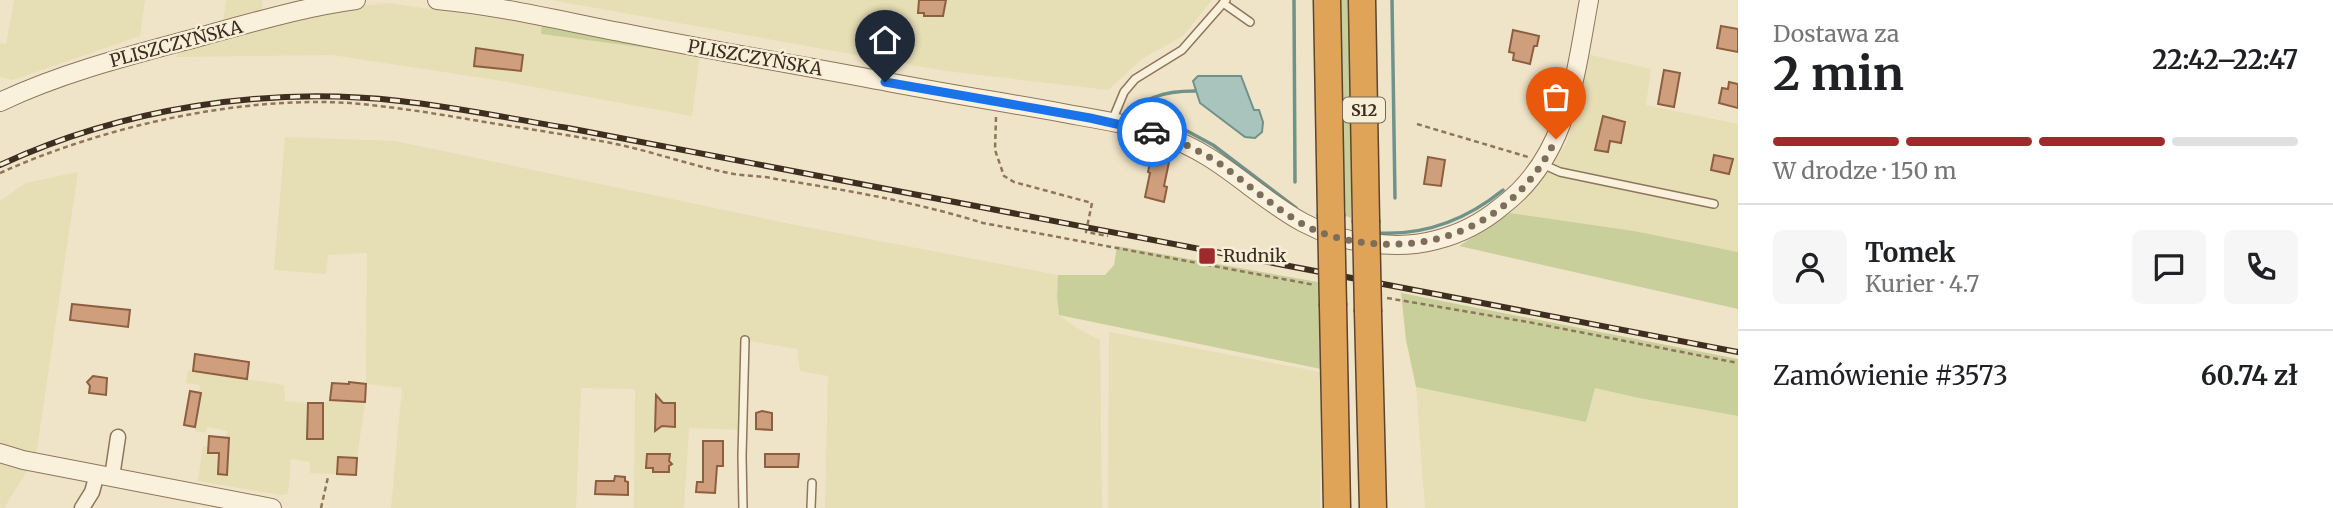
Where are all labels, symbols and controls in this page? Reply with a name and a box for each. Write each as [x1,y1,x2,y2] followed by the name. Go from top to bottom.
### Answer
[855,10,915,82] pin
[107,15,245,72] street label: PLISZCZYŃSKA
[1773,19,1899,48] text: Dostawa za
[866,21,904,59] icon: home
[686,34,825,81] street label: PLISZCZYŃSKA
[2152,43,2298,76] text: 22:42–22:47
[1773,45,1904,103] text: 2 min
[1526,67,1586,139] pin
[1537,78,1575,116] icon: bag
[1117,97,1187,167] courier
[1343,97,1385,122] road number: S12
[1133,113,1171,151] icon: car
[1773,156,1957,185] text: W drodze · 150 m
[1773,230,1847,304] button: person
[2132,230,2206,304] button: chat
[2224,230,2298,304] button: phone
[1865,236,1955,269] text: Tomek
[1223,244,1287,267] place label: Rudnik
[1197,246,1217,266] marker: Rudnik
[1865,269,1979,298] text: Kurier · 4.7
[1773,359,2008,392] text: Zamówienie #3573
[2201,359,2298,392] text: 60.74 zł

